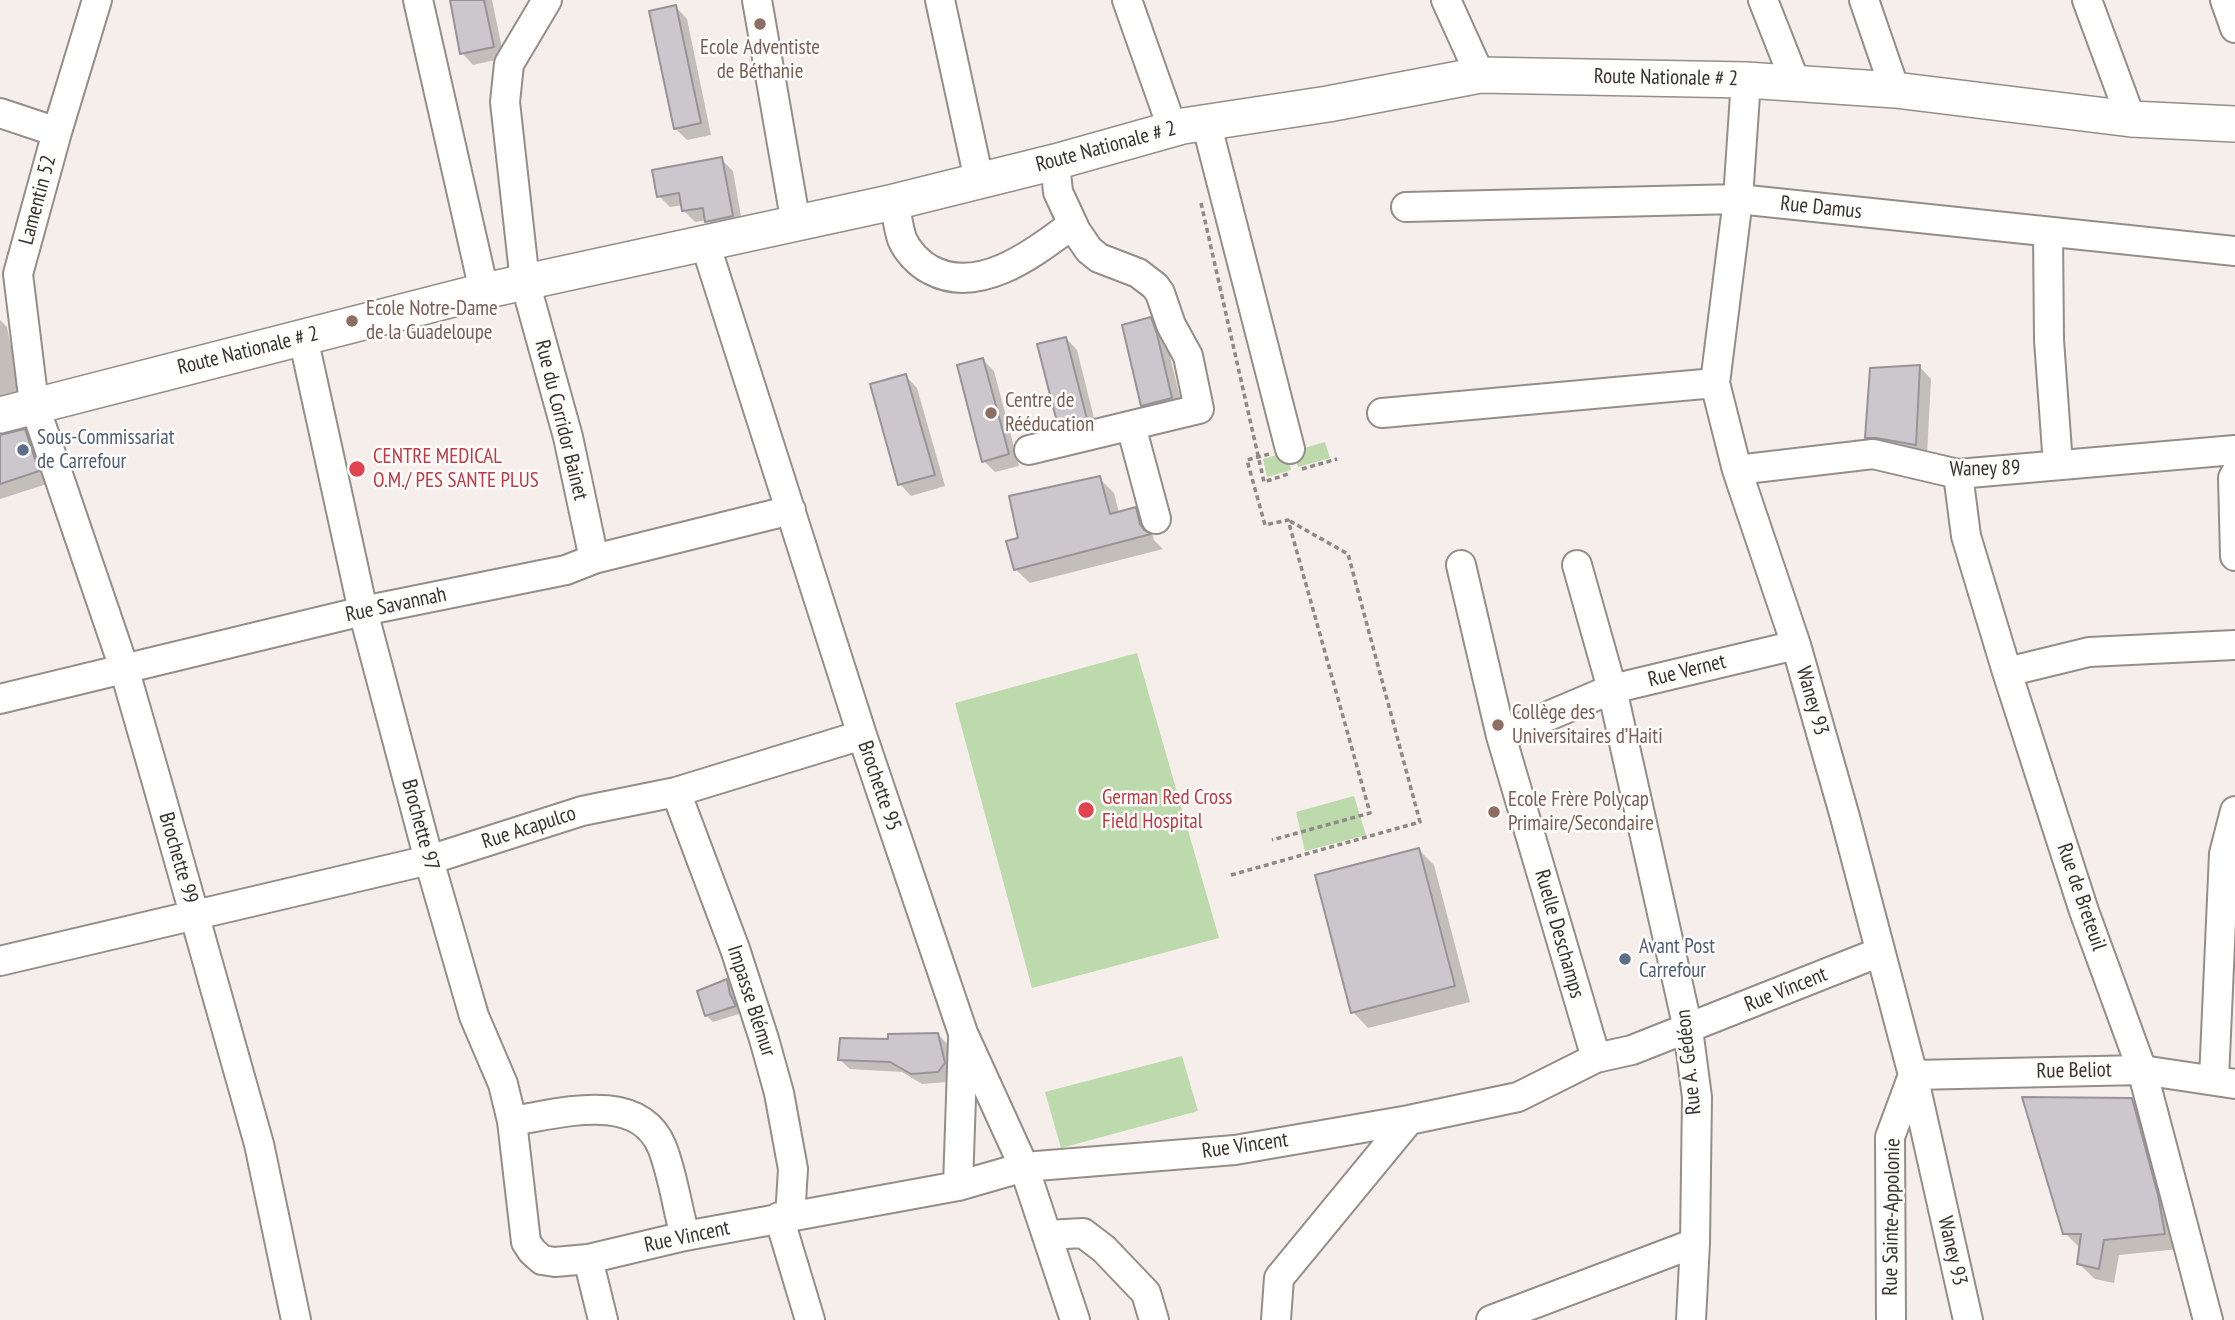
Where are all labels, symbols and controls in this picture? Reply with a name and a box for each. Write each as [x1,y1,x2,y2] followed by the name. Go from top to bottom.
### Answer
[752,16,768,32] marker: Ecole Adventiste de Béthanie
[700,35,820,85] place label: Ecole Adventiste de Béthanie
[1594,64,1738,92] street label: Route Nationale # 2
[1033,116,1179,178] street label: Route Nationale # 2
[14,153,62,247] street label: Lamentin 52
[1779,191,1863,225] street label: Rue Damus
[366,296,498,346] place label: Ecole Notre-Dame de la Guadeloupe
[344,313,360,329] marker: Ecole Notre-Dame de la Guadeloupe
[175,321,321,381] street label: Route Nationale # 2
[529,337,593,503] street label: Rue du Corridor Bainet
[1005,388,1094,438] place label: Centre de Rééducation
[983,405,999,421] marker: Centre de Rééducation
[37,425,174,475] place label: Sous-Commissariat de Carrefour
[15,442,31,458] marker: Sous-Commissariat de Carrefour
[373,444,539,494] place label: CENTRE MEDICAL O.M./ PES SANTE PLUS
[1949,456,2021,482] street label: Waney 89
[347,459,367,479] marker: CENTRE MEDICAL O.M./ PES SANTE PLUS
[343,582,449,628] street label: Rue Savannah
[1646,649,1728,693] street label: Rue Vernet
[1790,664,1834,738] street label: Waney 93
[1512,700,1663,750] place label: Collège des Universitaires d’Haiti
[1490,717,1506,733] marker: Collège des Universitaires d’Haiti
[852,738,906,834] street label: Brochette 95
[396,777,444,873] street label: Brochette 97
[1102,785,1232,835] place label: German Red Cross Field Hospital
[1508,787,1654,837] place label: Ecole Frère Polycap Primaire/Secondaire
[1076,800,1096,820] marker: German Red Cross Field Hospital
[479,801,579,855] street label: Rue Acapulco
[1486,804,1502,820] marker: Ecole Frère Polycap Primaire/Secondaire
[153,810,203,906] street label: Brochette 99
[2051,840,2111,954] street label: Rue de Breteuil
[1529,867,1589,1001] street label: Ruelle Deschamps
[1639,934,1715,984] place label: Avant Post Carrefour
[721,942,781,1060] street label: Impasse Blémur
[1617,951,1633,967] marker: Avant Post Carrefour
[1741,962,1831,1018] street label: Rue Vincent
[1671,1008,1707,1116] street label: Rue A. Gédéon
[2036,1058,2112,1084] street label: Rue Beliot
[1200,1127,1290,1165] street label: Rue Vincent
[1878,1138,1906,1296] street label: Rue Sainte-Appolonie
[1932,1214,1972,1288] street label: Waney 93
[642,1216,732,1258] street label: Rue Vincent

